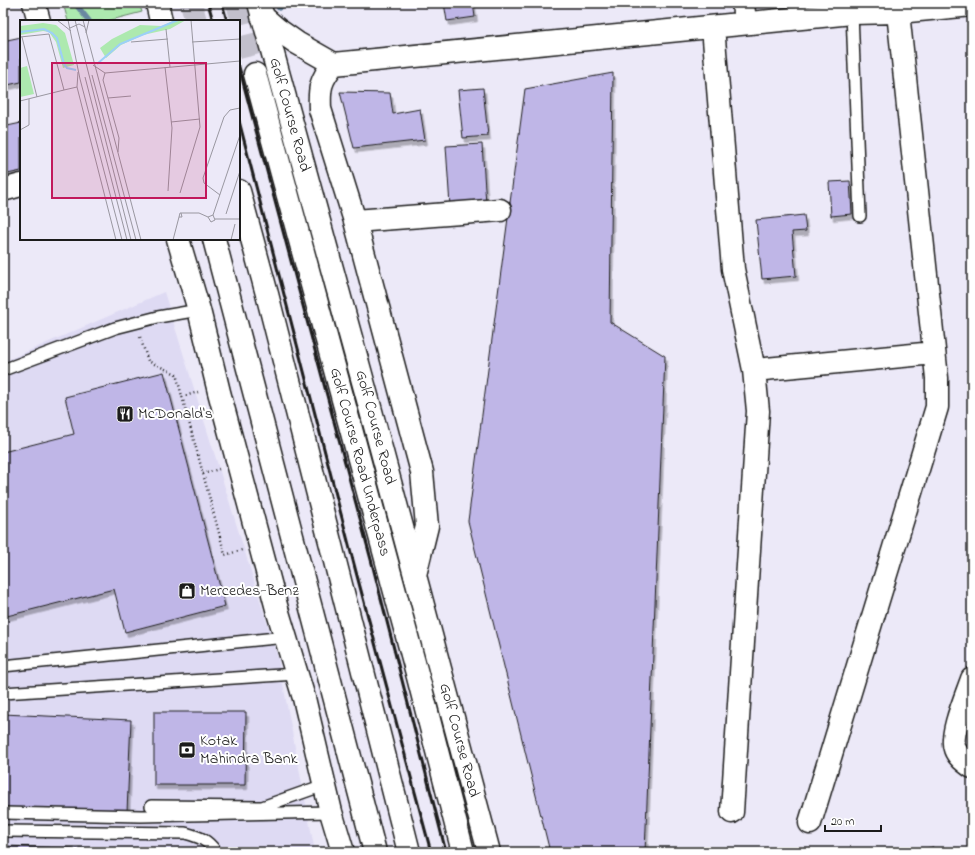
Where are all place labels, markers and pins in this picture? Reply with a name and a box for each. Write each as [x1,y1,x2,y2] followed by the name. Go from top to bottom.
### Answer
[138,402,213,426] place label: McDonald's
[115,404,135,424] restaurant icon: McDonald's
[200,579,299,603] place label: Mercedes-Benz
[177,581,197,601] shop icon: Mercedes-Benz
[200,729,299,771] place label: Kotak Mahindra Bank
[177,740,197,760] bank icon: Kotak Mahindra Bank

